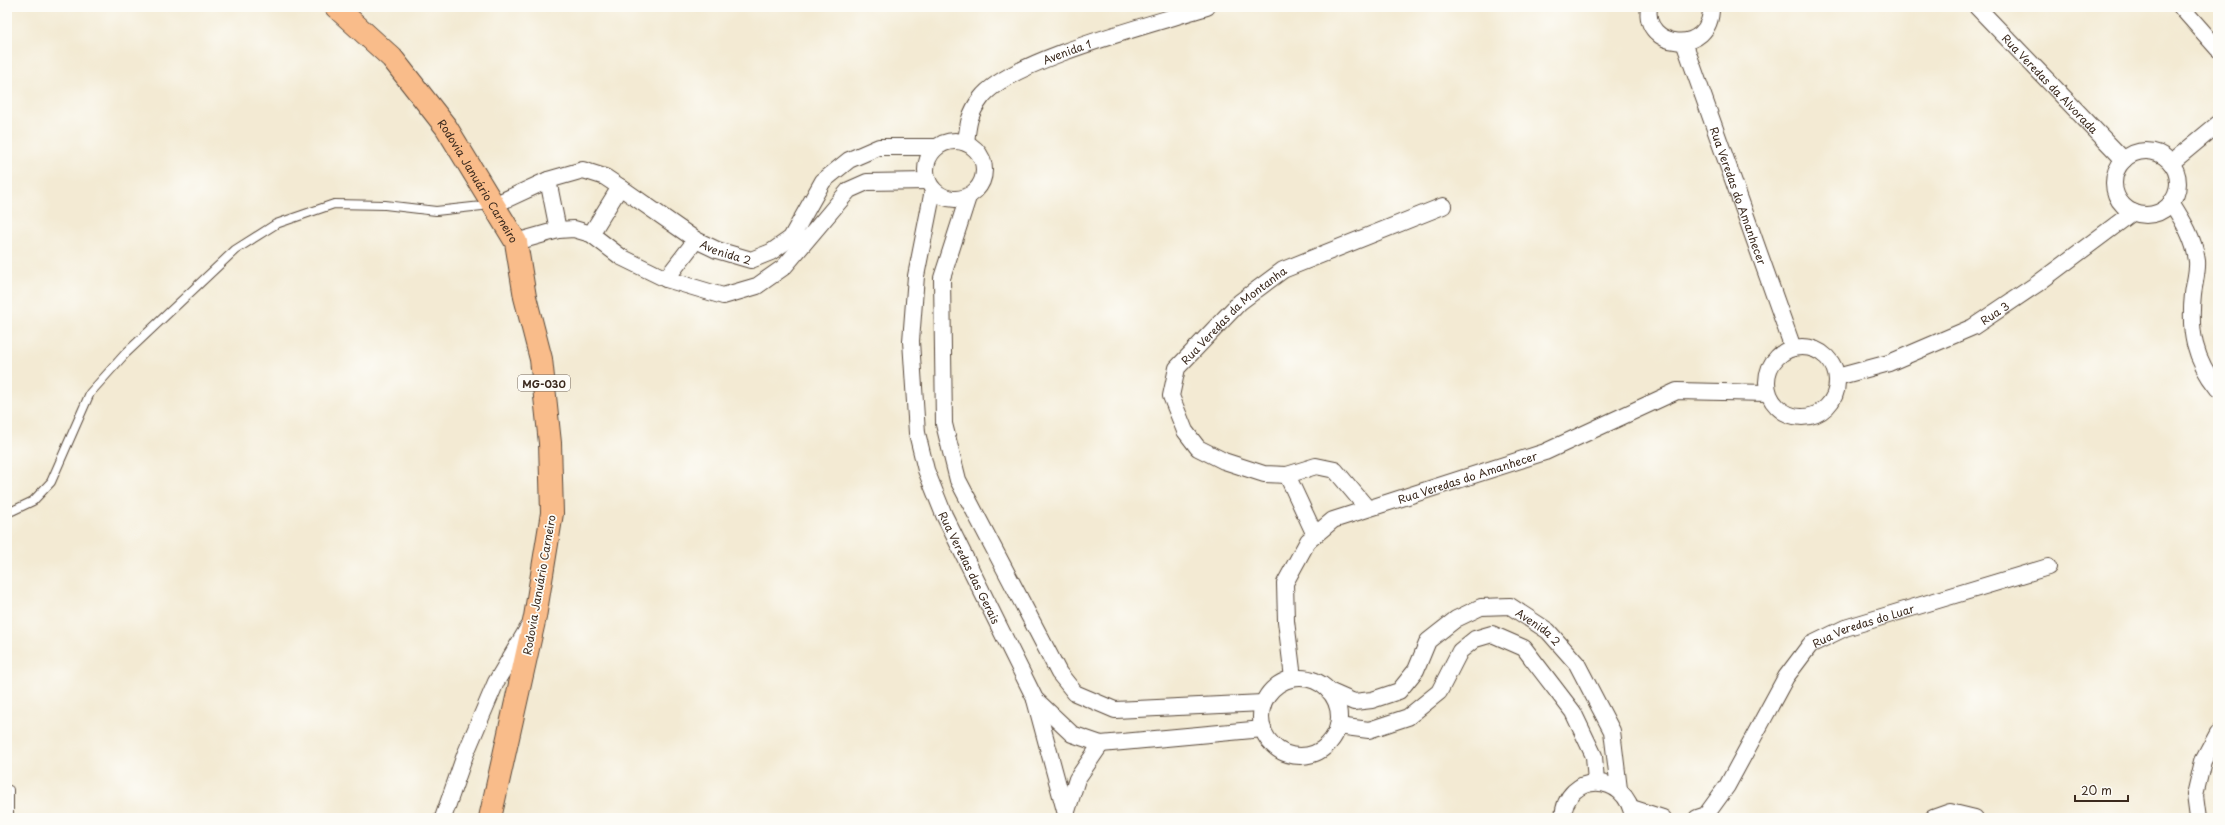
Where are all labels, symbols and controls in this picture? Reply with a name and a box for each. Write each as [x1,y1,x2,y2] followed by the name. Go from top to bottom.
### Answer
[1998,30,2103,137] street label: Rua Veredas da Alvorada
[1040,35,1093,68] street label: Avenida 1
[434,115,523,246] street label: Rodovia Januário Carneiro
[1706,124,1771,268] street label: Rua Veredas do Amanhecer
[697,235,754,268] street label: Avenida 2
[1177,262,1290,368] street label: Rua Veredas da Montanha
[1977,297,2012,328] street label: Rua 3
[518,375,570,391] road number: MG-030
[1395,446,1540,507] street label: Rua Veredas do Amanhecer
[935,508,1005,627] street label: Rua Veredas das Gerais
[518,514,560,656] street label: Rodovia Januário Carneiro
[1809,599,1916,651] street label: Rua Veredas do Luar
[1513,604,1565,649] street label: Avenida 2
[2075,777,2128,803] scale bar
[2081,781,2112,799] text: 20 m

